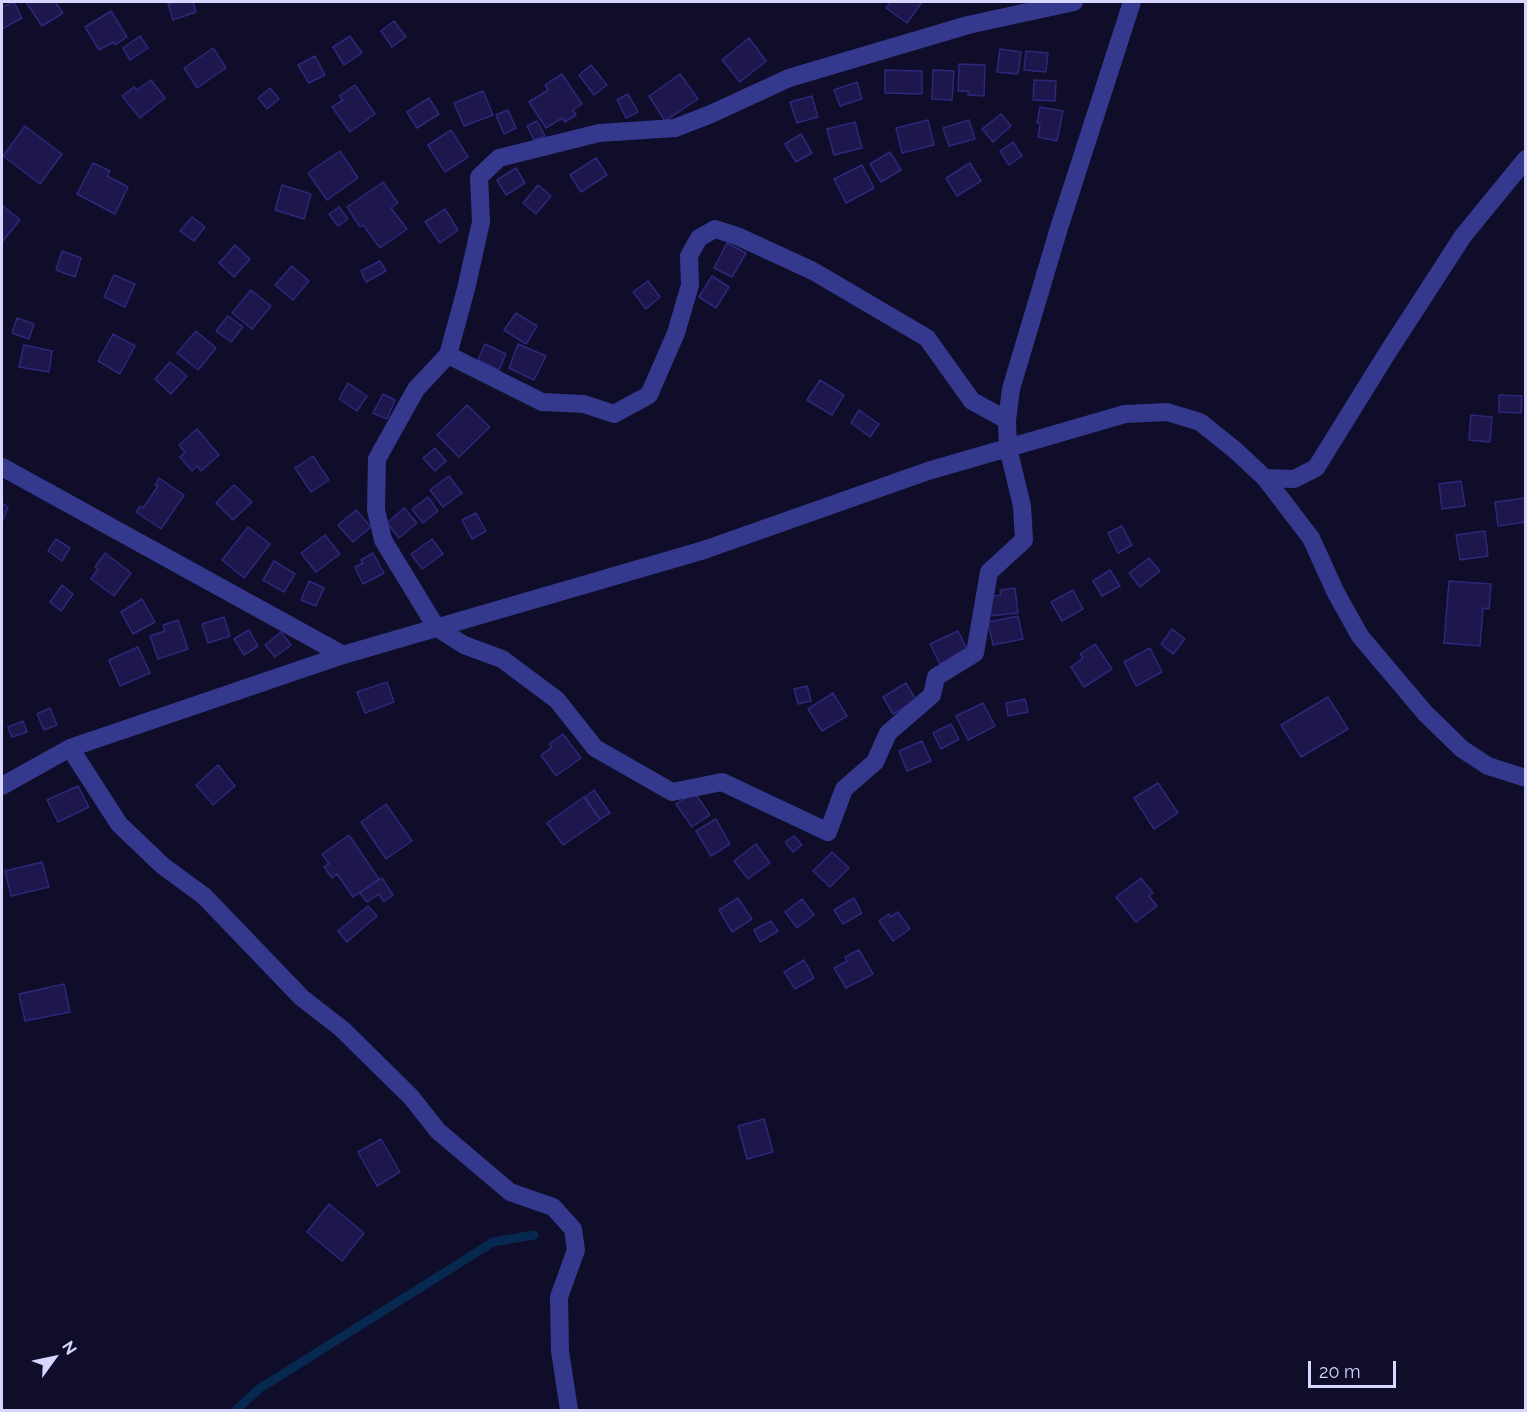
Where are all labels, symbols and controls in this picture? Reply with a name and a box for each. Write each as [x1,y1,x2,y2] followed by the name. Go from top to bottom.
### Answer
[24,1328,84,1388] north arrow
[58,1338,81,1358] text: N
[1311,1349,1400,1387] scale bar
[1319,1361,1361,1382] text: 20 m

